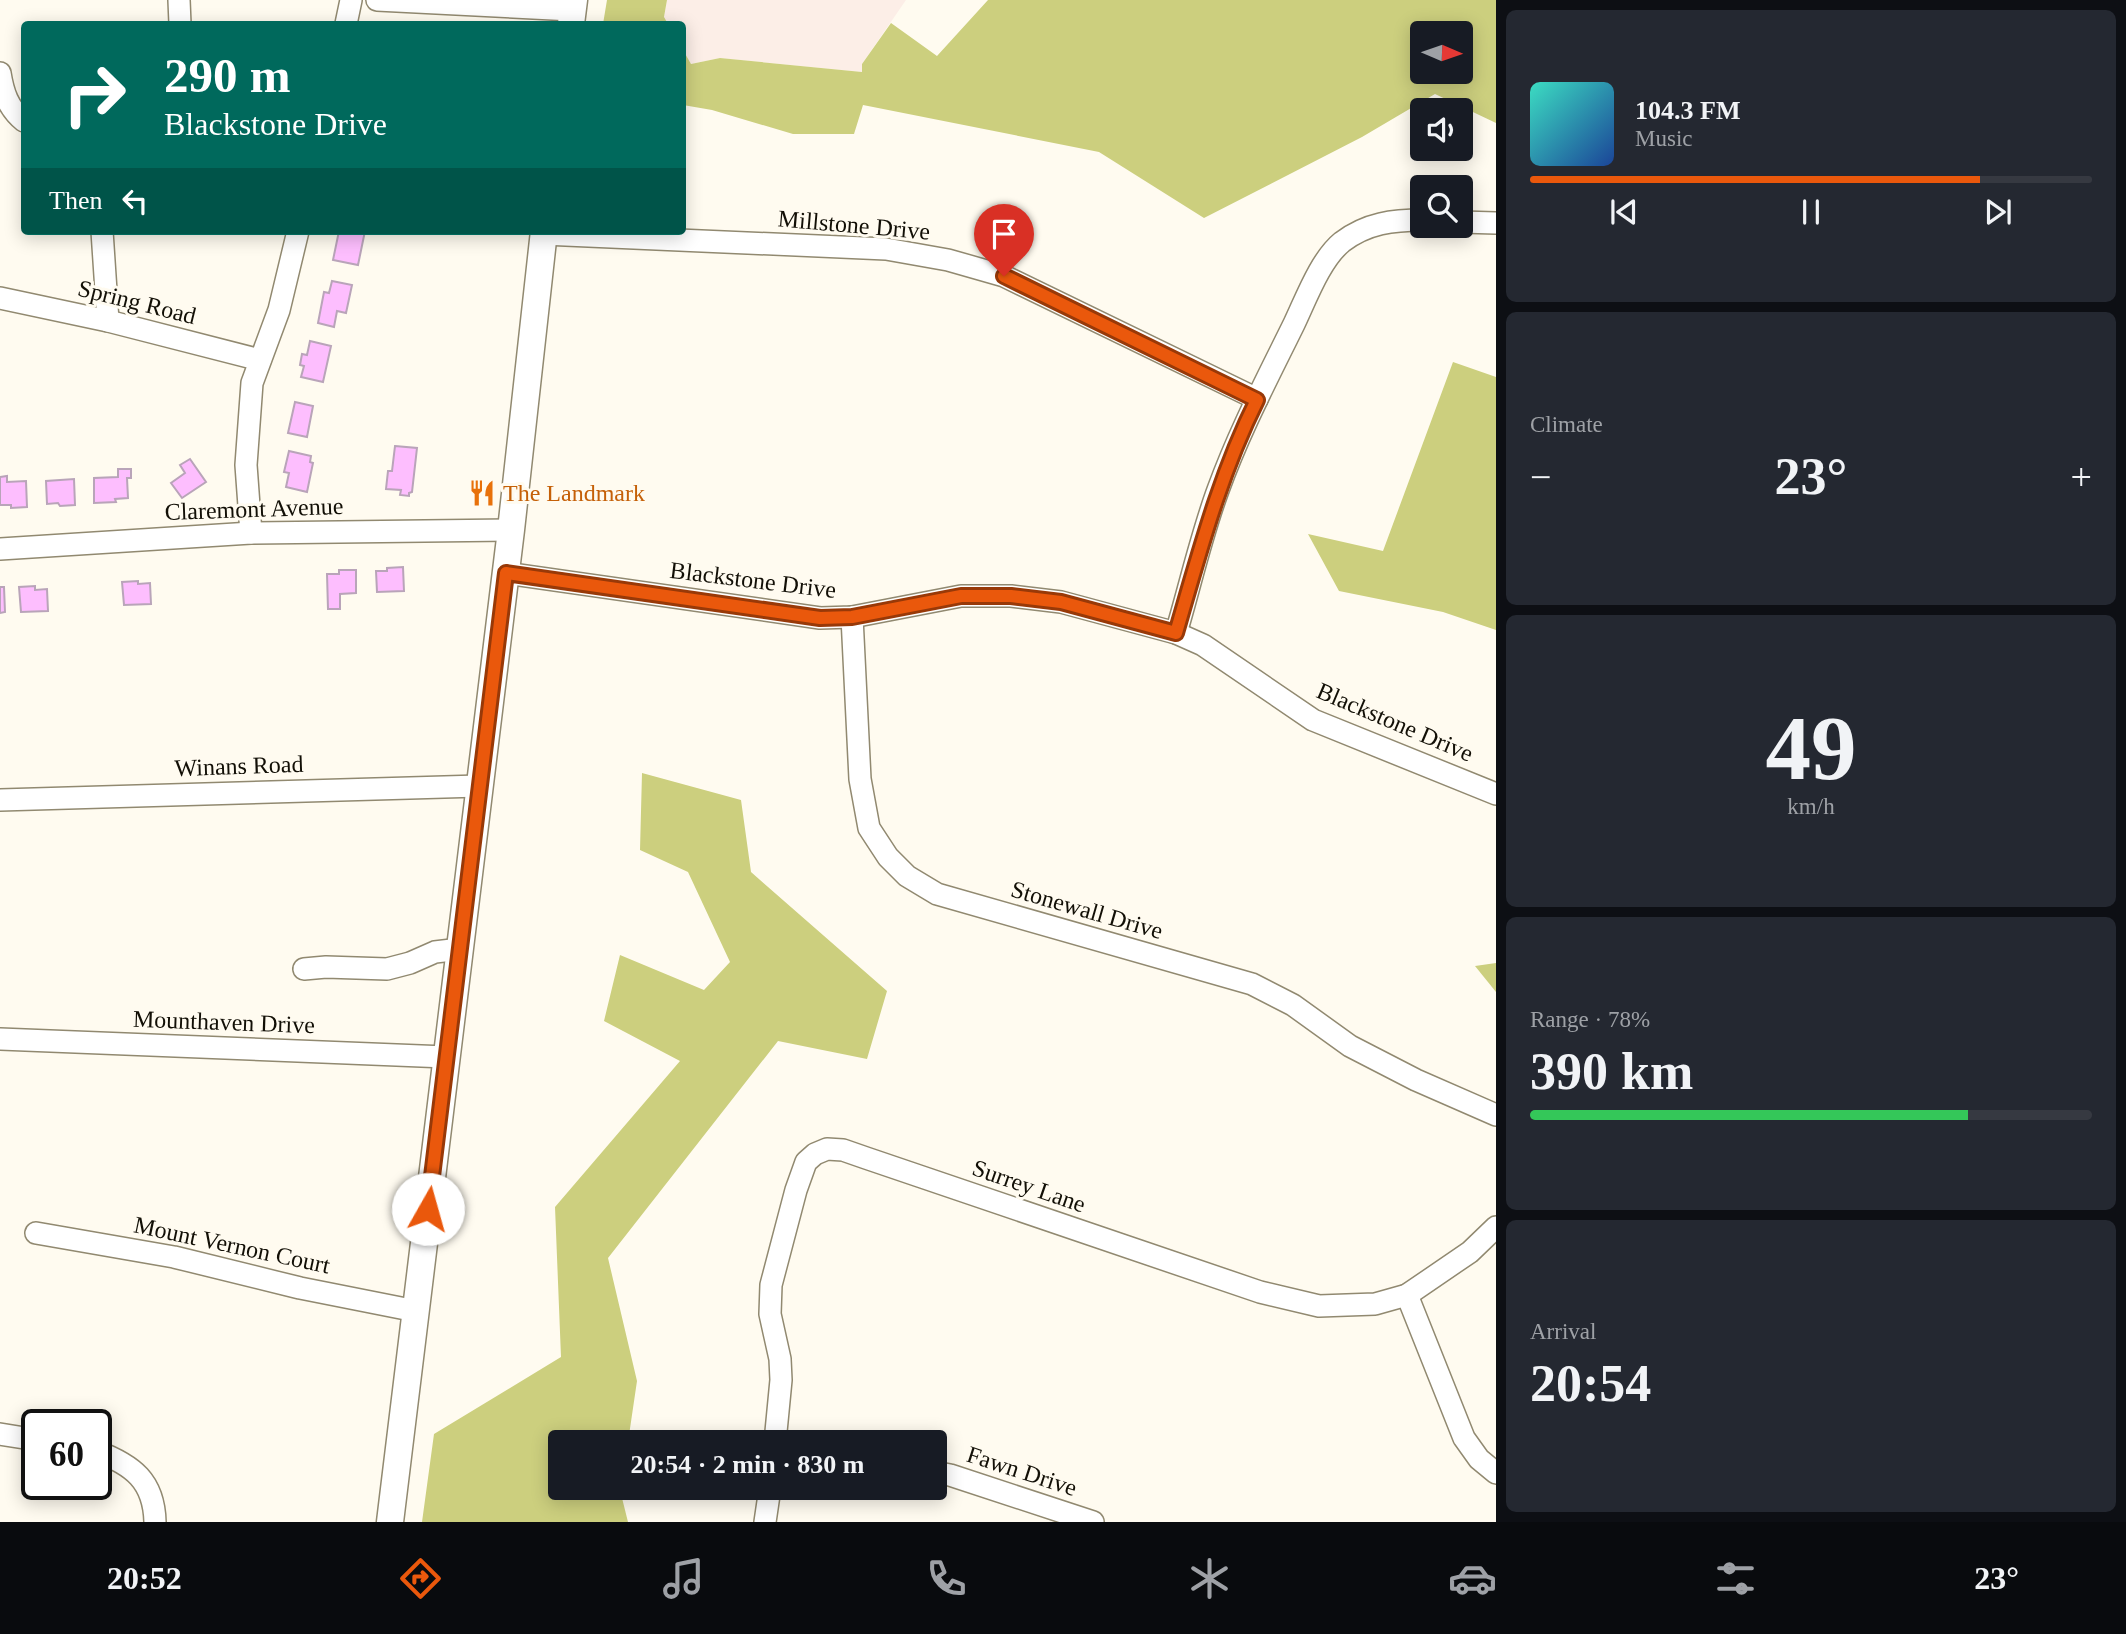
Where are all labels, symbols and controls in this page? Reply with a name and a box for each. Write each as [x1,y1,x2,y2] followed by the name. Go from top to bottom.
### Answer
[1410,21,1474,84] north arrow
[1410,21,1473,238] map controls
[164,48,291,103] text: 290 m
[49,49,140,140] icon: right
[1635,96,1740,125] text: 104.3 FM
[1410,98,1473,161] button: sound
[164,106,387,142] text: Blackstone Drive
[1635,126,1693,151] text: Music
[1410,175,1473,238] button: search
[116,182,154,220] icon: left
[49,186,102,215] text: Then
[1605,193,1643,231] icon: previous
[1792,193,1830,231] icon: pause
[1979,193,2017,231] icon: next
[974,204,1034,276] pin
[777,205,931,245] street label: Millstone Drive
[985,215,1023,253] icon: arrive
[75,275,199,329] street label: Spring Road
[1530,412,1603,437] text: Climate
[1775,448,1847,505] text: 23°
[1530,456,1551,498] text: −
[2071,456,2092,498] text: +
[467,478,497,508] restaurant icon: The Landmark
[503,480,645,506] place label: The Landmark
[164,493,344,525] street label: Claremont Avenue
[668,557,838,603] street label: Blackstone Drive
[1313,677,1477,767] street label: Blackstone Drive
[1766,698,1857,799] text: 49
[174,751,304,781] street label: Winans Road
[1787,794,1835,819] text: km/h
[1008,876,1166,944] street label: Stonewall Drive
[133,1006,315,1038] street label: Mounthaven Drive
[1530,1007,1650,1032] text: Range · 78%
[1530,1043,1693,1100] text: 390 km
[969,1155,1089,1217] street label: Surrey Lane
[391,1172,465,1246] position arrow
[132,1212,333,1279] street label: Mount Vernon Court
[1530,1319,1596,1344] text: Arrival
[1530,1355,1651,1412] text: 20:54
[21,1409,112,1500] speed limit sign: 60
[964,1441,1080,1501] street label: Fawn Drive
[631,1450,865,1479] text: 20:54 · 2 min · 830 m
[396,1554,445,1603] icon: directions
[659,1554,708,1603] icon: music
[922,1554,971,1603] icon: phone
[1185,1554,1234,1603] icon: climate
[1448,1554,1497,1603] icon: car
[1711,1554,1760,1603] icon: filters
[107,1560,182,1596] text: 20:52
[1974,1560,2019,1596] text: 23°

